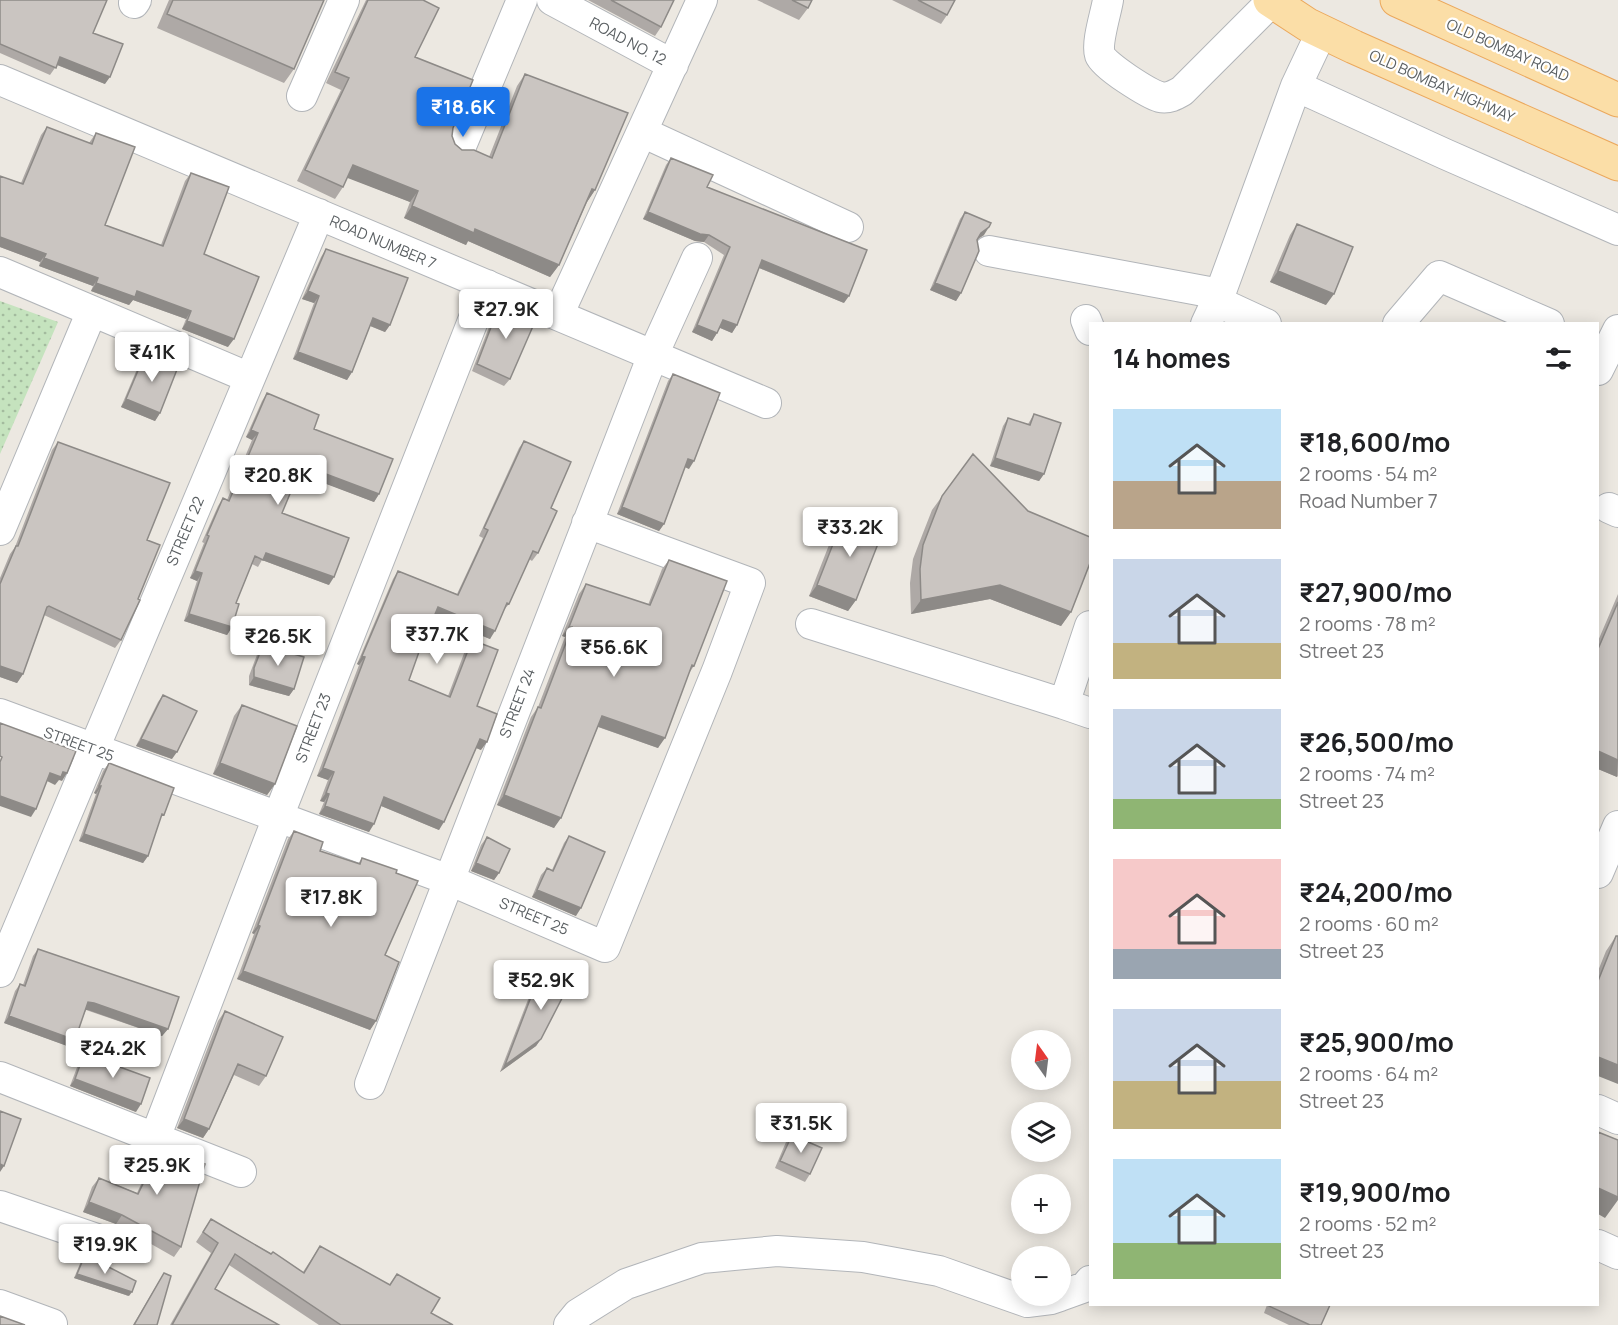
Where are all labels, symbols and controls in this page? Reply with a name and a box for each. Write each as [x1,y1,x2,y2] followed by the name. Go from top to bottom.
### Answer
[586,12,670,70] street label: ROAD NO. 12
[1443,13,1573,87] street label: OLD BOMBAY ROAD
[1366,44,1519,128] street label: OLD BOMBAY HIGHWAY
[414,87,512,138] pin: ₹18.6K
[431,93,495,120] text: ₹18.6K
[327,210,439,274] street label: ROAD NUMBER 7
[457,289,555,340] pin: ₹27.9K
[473,295,539,322] text: ₹27.9K
[116,332,188,383] pin: ₹41K
[129,338,175,365] text: ₹41K
[1113,340,1231,376] text: 14 homes
[1542,342,1575,375] icon: filters
[1299,424,1450,460] text: ₹18,600/mo
[1161,433,1233,505] icon: home
[229,455,327,506] pin: ₹20.8K
[1299,460,1437,487] text: 2 rooms · 54 m²
[244,461,312,488] text: ₹20.8K
[1299,487,1438,514] text: Road Number 7
[161,493,209,569] street label: STREET 22
[801,507,899,558] pin: ₹33.2K
[817,513,883,540] text: ₹33.2K
[1299,574,1452,610] text: ₹27,900/mo
[1161,583,1233,655] icon: home
[1299,610,1436,637] text: 2 rooms · 78 m²
[388,614,486,665] pin: ₹37.7K
[229,616,327,667] pin: ₹26.5K
[405,620,469,647] text: ₹37.7K
[244,622,312,649] text: ₹26.5K
[565,627,663,678] pin: ₹56.6K
[580,633,648,660] text: ₹56.6K
[1299,637,1384,664] text: Street 23
[494,665,540,741] street label: STREET 24
[290,690,336,766] street label: STREET 23
[41,722,117,766] street label: STREET 25
[1299,724,1454,760] text: ₹26,500/mo
[1161,733,1233,805] icon: home
[1299,760,1435,787] text: 2 rooms · 74 m²
[1299,787,1384,814] text: Street 23
[1299,874,1453,910] text: ₹24,200/mo
[282,877,380,928] pin: ₹17.8K
[300,883,362,910] text: ₹17.8K
[1161,883,1233,955] icon: home
[496,892,572,940] street label: STREET 25
[1299,910,1439,937] text: 2 rooms · 60 m²
[1299,937,1384,964] text: Street 23
[492,960,590,1011] pin: ₹52.9K
[508,966,574,993] text: ₹52.9K
[1299,1024,1454,1060] text: ₹25,900/mo
[64,1028,162,1079] pin: ₹24.2K
[1011,1030,1071,1090] north arrow
[1011,1030,1071,1306] map controls
[1161,1033,1233,1105] icon: home
[80,1034,146,1061] text: ₹24.2K
[1299,1060,1438,1087] text: 2 rooms · 64 m²
[1299,1087,1384,1114] text: Street 23
[1011,1102,1071,1162] button: layers
[752,1103,850,1154] pin: ₹31.5K
[770,1109,832,1136] text: ₹31.5K
[108,1145,206,1196] pin: ₹25.9K
[123,1151,191,1178] text: ₹25.9K
[1011,1174,1071,1234] button: +
[1299,1174,1450,1210] text: ₹19,900/mo
[1161,1183,1233,1255] icon: home
[1299,1210,1436,1237] text: 2 rooms · 52 m²
[56,1224,154,1275] pin: ₹19.9K
[73,1230,137,1257] text: ₹19.9K
[1299,1237,1384,1264] text: Street 23
[1011,1246,1071,1306] button: −

